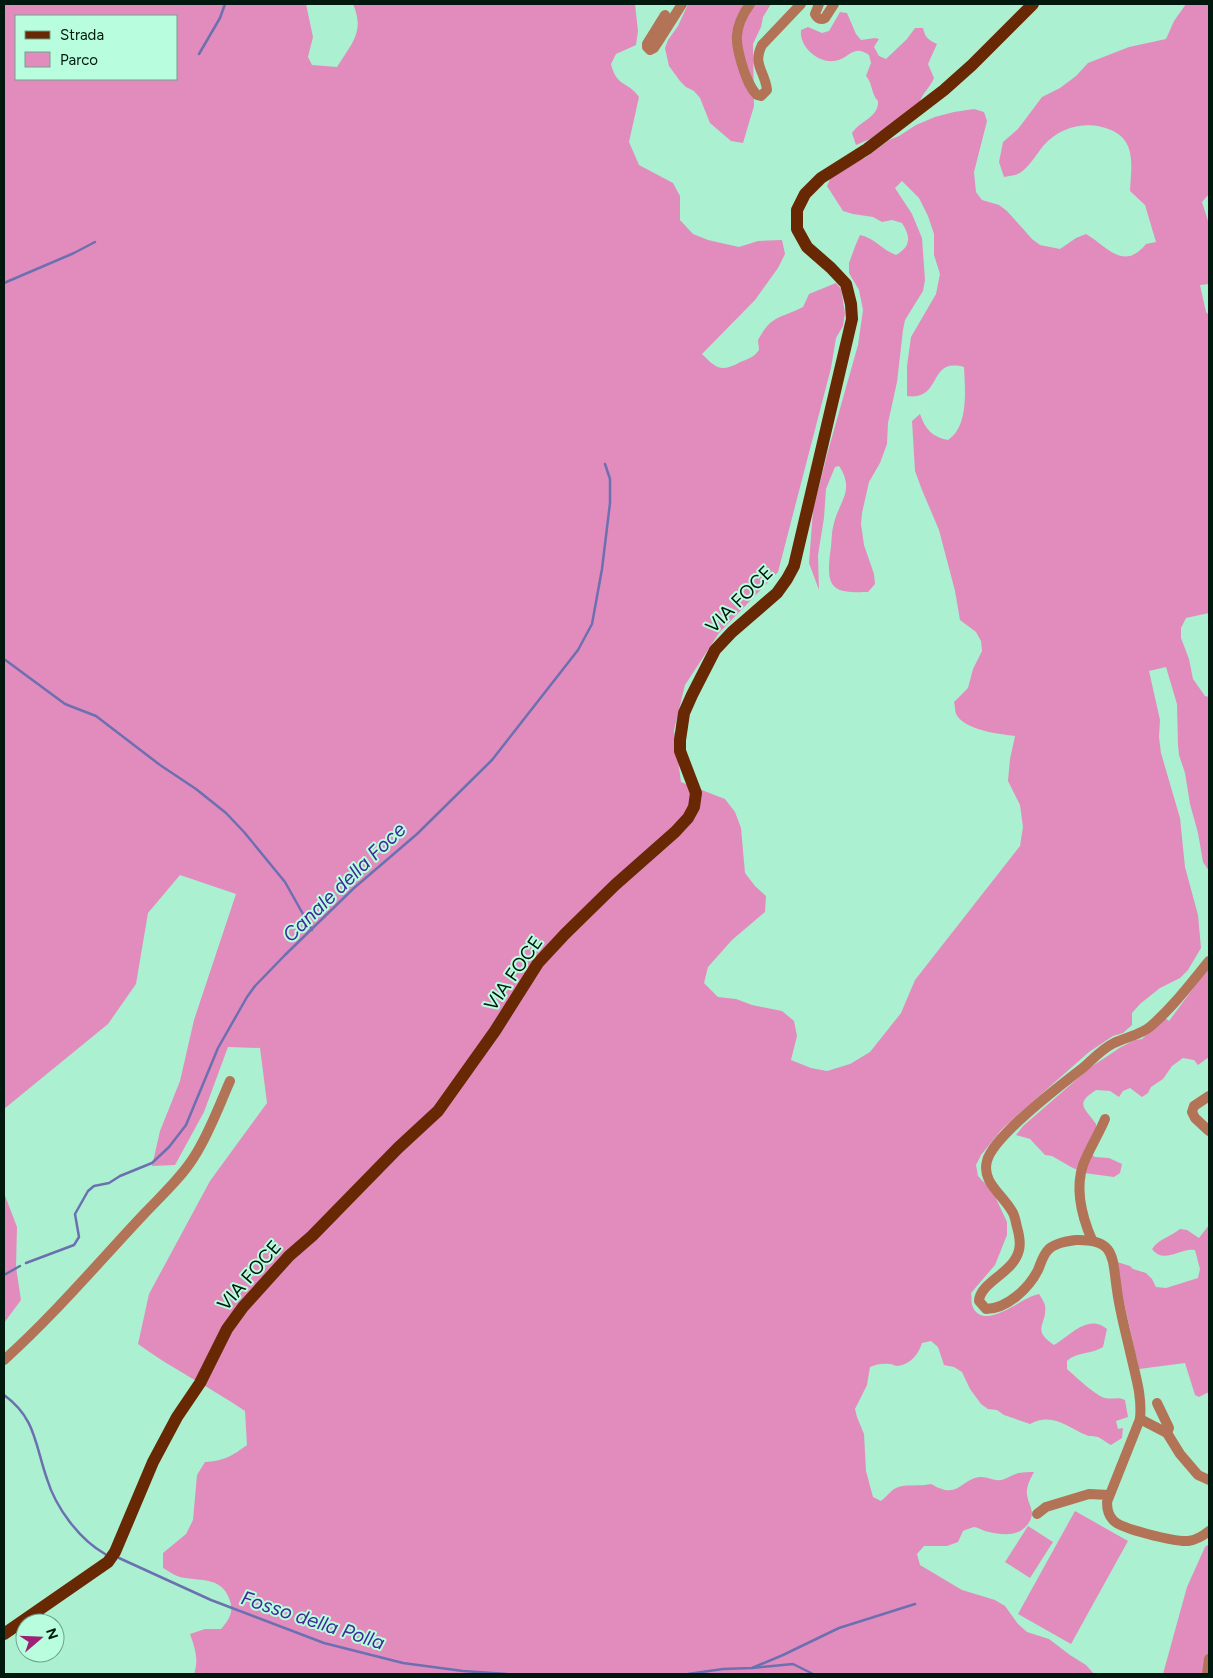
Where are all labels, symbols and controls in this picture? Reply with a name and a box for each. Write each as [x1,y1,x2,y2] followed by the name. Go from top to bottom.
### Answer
[15,15,178,80] legend
[60,26,104,44] text: Strada
[60,51,98,69] text: Parco
[701,561,778,638] street label: VIA FOCE
[277,817,411,947] water label: Canale della Foce
[479,932,547,1015] street label: VIA FOCE
[213,1235,286,1315] street label: VIA FOCE
[238,1585,388,1655] water label: Fosso della Polla
[15,1613,65,1663] north arrow
[42,1626,62,1642] text: N

